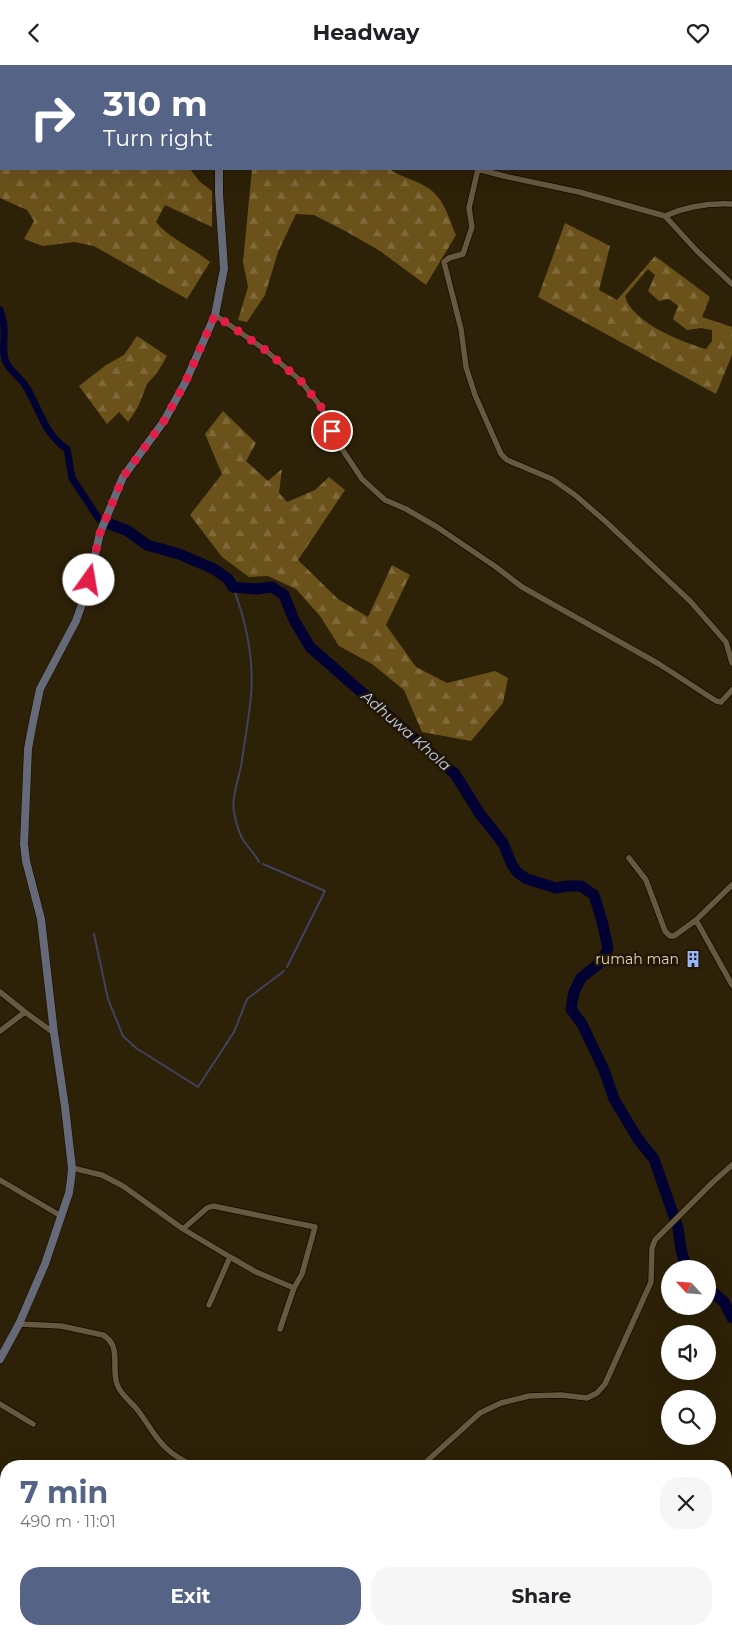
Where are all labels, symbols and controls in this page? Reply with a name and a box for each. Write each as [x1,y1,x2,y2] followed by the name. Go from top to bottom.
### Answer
[20,19,48,47] icon: back
[313,19,419,46] text: Headway
[684,19,712,47] icon: heart
[103,82,208,125] text: 310 m
[20,85,85,150] icon: right
[103,125,213,152] text: Turn right
[311,410,353,452] pin
[318,417,346,445] icon: arrive
[62,553,114,605] position arrow
[357,686,455,775] water label: Adhuwa Khola
[683,949,703,969] building icon: rumah man
[595,950,679,968] place label: rumah man
[661,1260,716,1315] north arrow
[661,1260,716,1445] map controls
[661,1325,716,1380] button: sound
[661,1390,716,1445] button: search
[20,1474,108,1511] text: 7 min
[660,1477,712,1529] button: close
[20,1512,116,1531] text: 490 m · 11:01
[20,1567,361,1625] button: Exit
[371,1567,712,1625] button: Share

